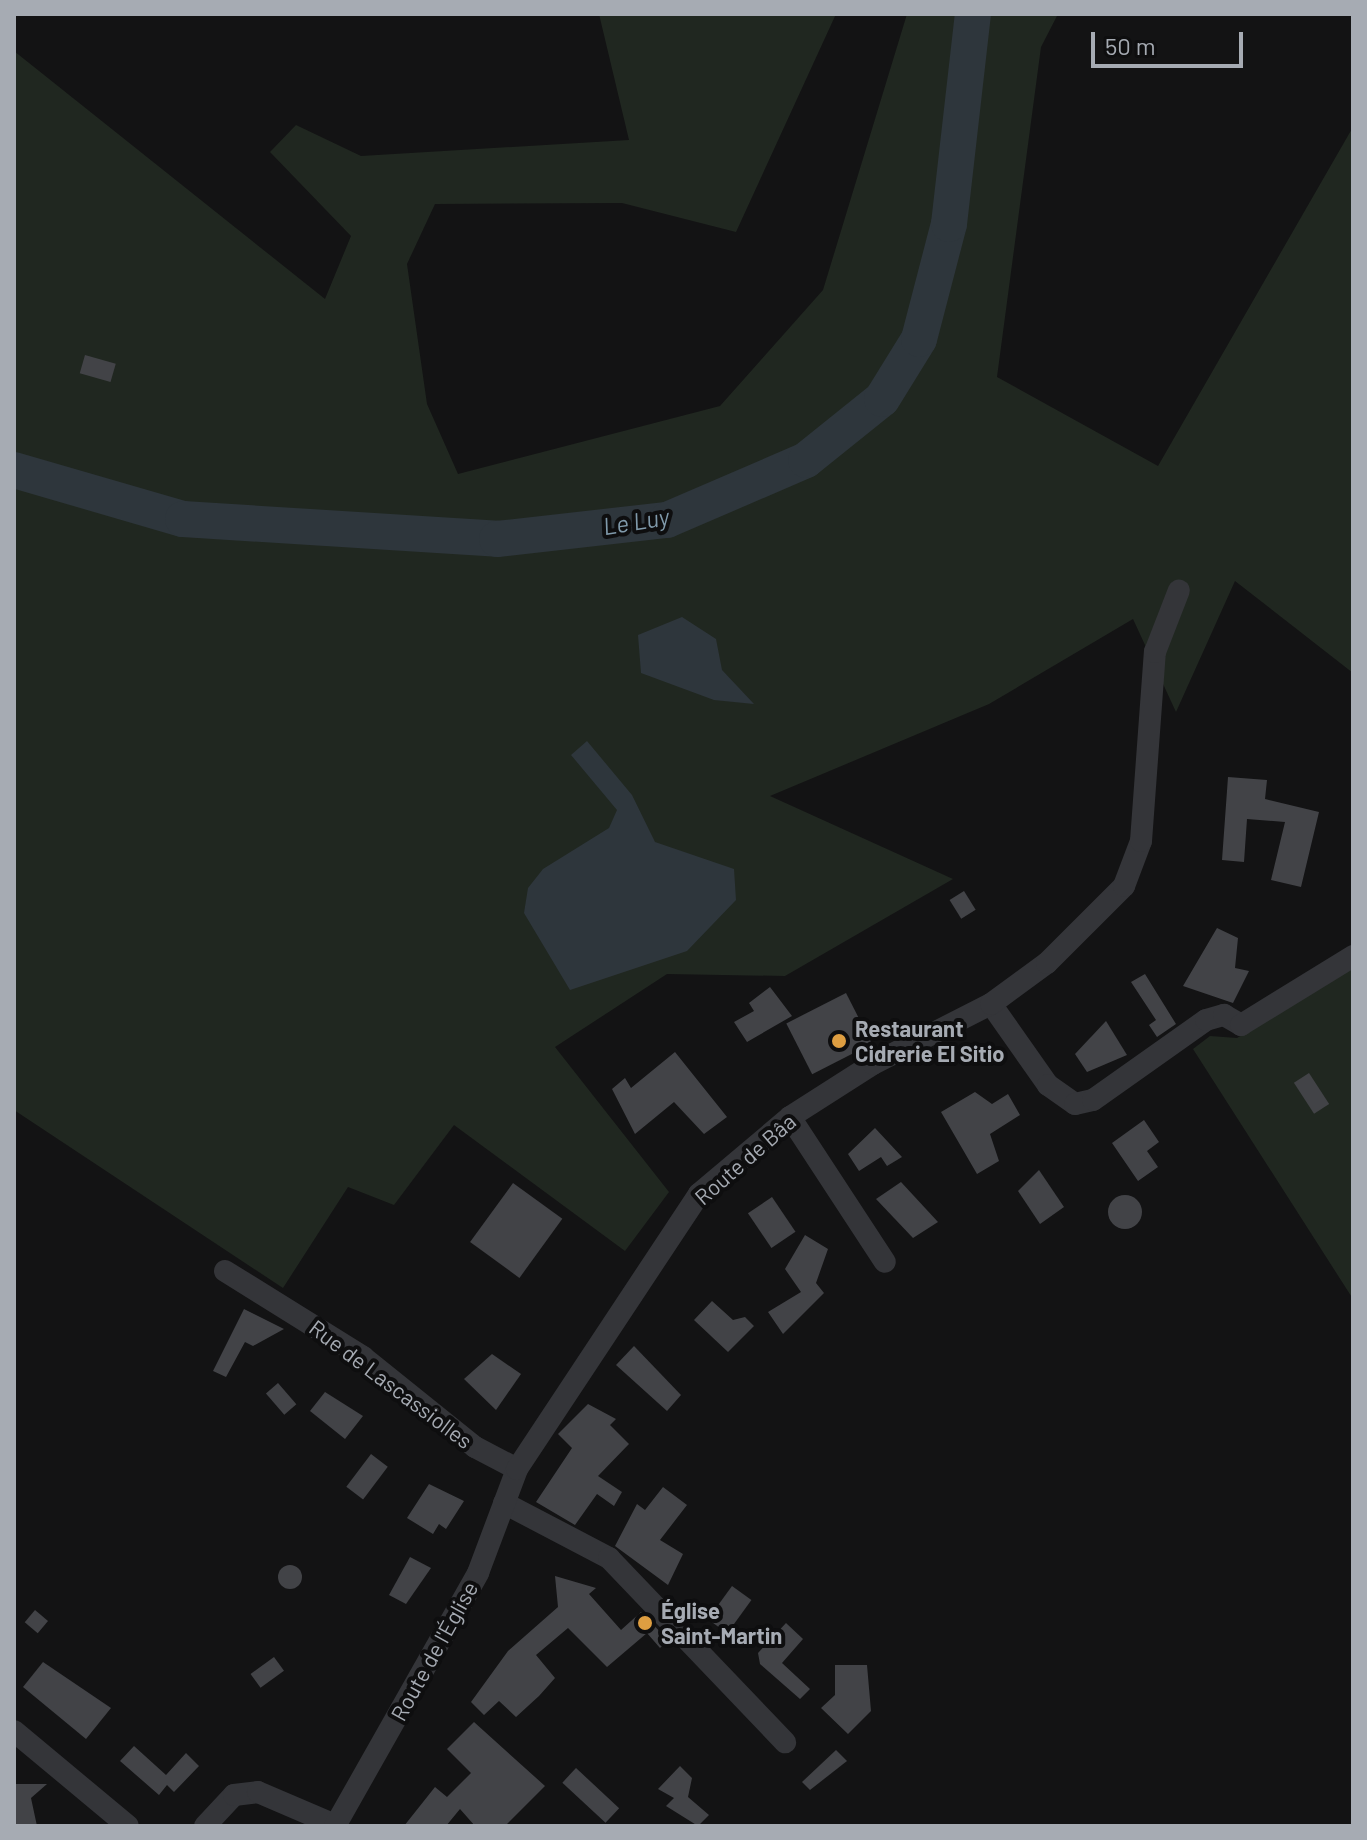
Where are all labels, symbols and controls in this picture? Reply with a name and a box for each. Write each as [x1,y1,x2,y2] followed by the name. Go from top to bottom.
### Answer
[1095,16,1247,66] scale bar
[1105,31,1156,60] text: 50 m
[601,502,671,540] water label: Le Luy
[855,1015,1005,1066] place label: Restaurant Cidrerie El Sitio
[830,1032,848,1050] marker: Restaurant Cidrerie El Sitio
[689,1108,801,1210] street label: Route de Bâa
[304,1314,478,1454] street label: Rue de Lascassiolles
[385,1577,483,1725] street label: Route de l'Église
[661,1597,782,1648] place label: Église Saint-Martin
[636,1614,654,1632] marker: Église Saint-Martin

